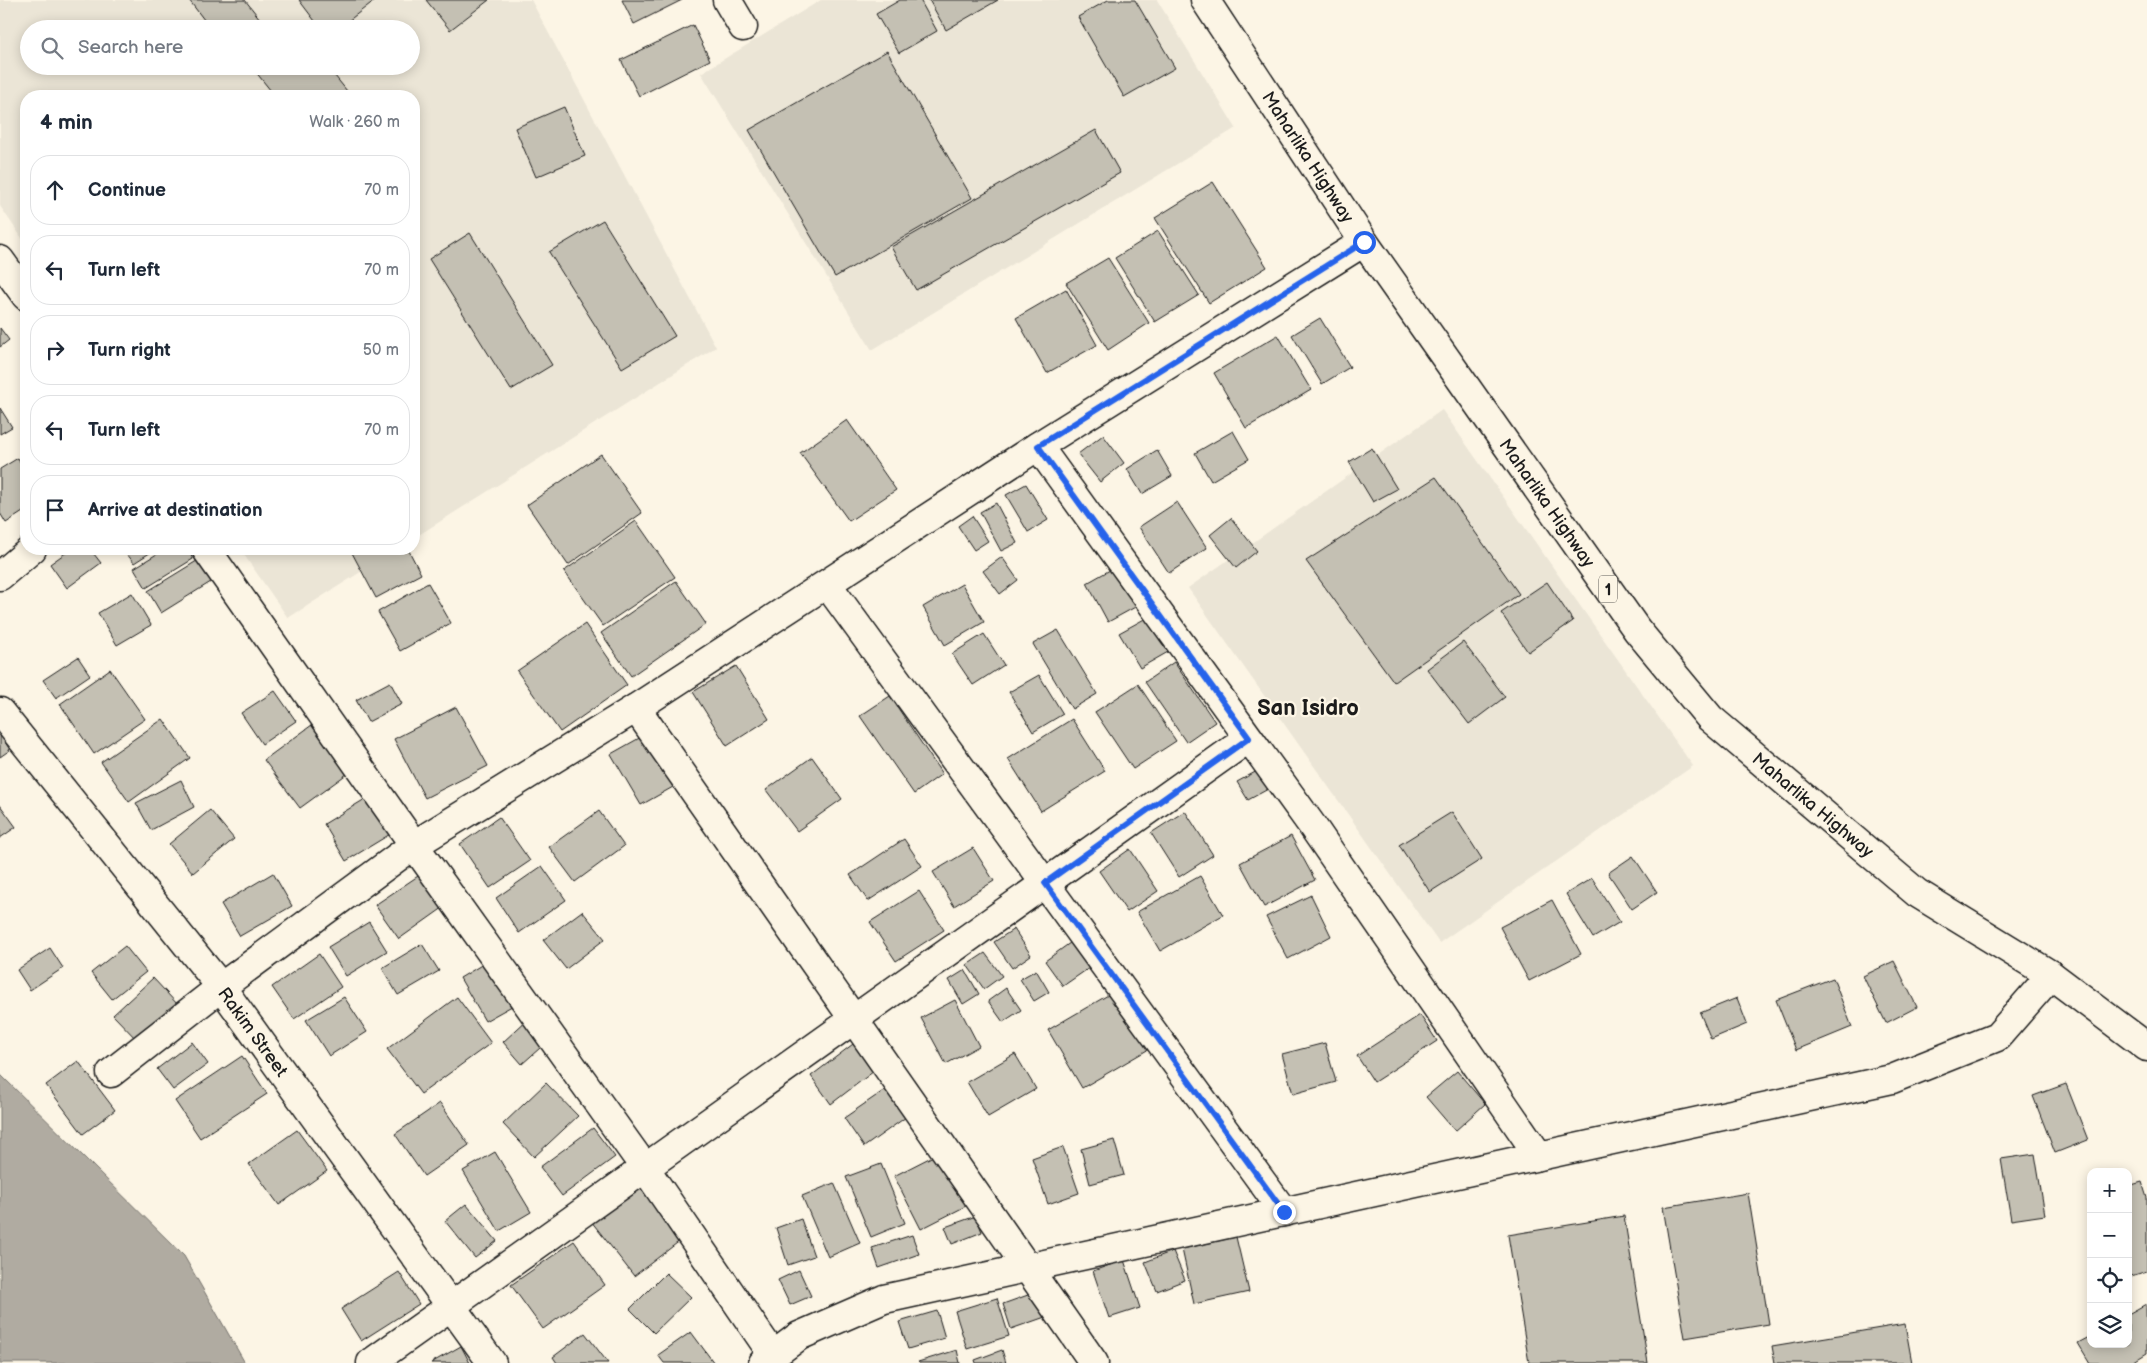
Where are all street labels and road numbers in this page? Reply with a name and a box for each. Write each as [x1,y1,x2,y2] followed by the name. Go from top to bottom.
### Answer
[1257,88,1358,227] street label: Maharlika Highway
[1494,435,1599,572] street label: Maharlika Highway
[1599,576,1617,602] road number: 1
[1748,748,1878,863] street label: Maharlika Highway
[213,984,292,1081] street label: Rakim Street

